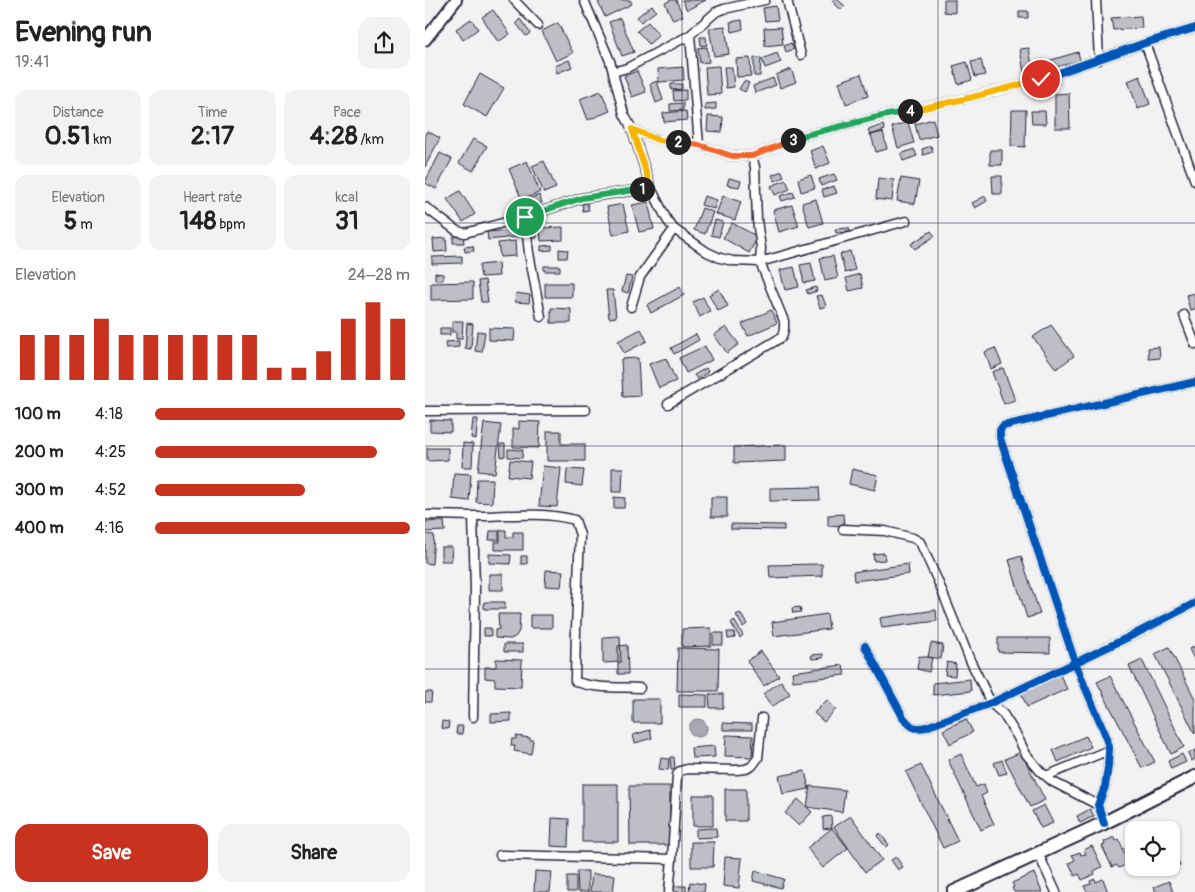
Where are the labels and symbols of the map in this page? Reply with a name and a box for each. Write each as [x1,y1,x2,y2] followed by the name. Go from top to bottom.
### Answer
[1020,58,1062,100] pin
[897,98,923,124] pin: 4
[781,128,805,152] pin: 3
[665,130,691,154] pin: 2
[629,176,655,202] pin: 1
[504,196,546,238] pin

